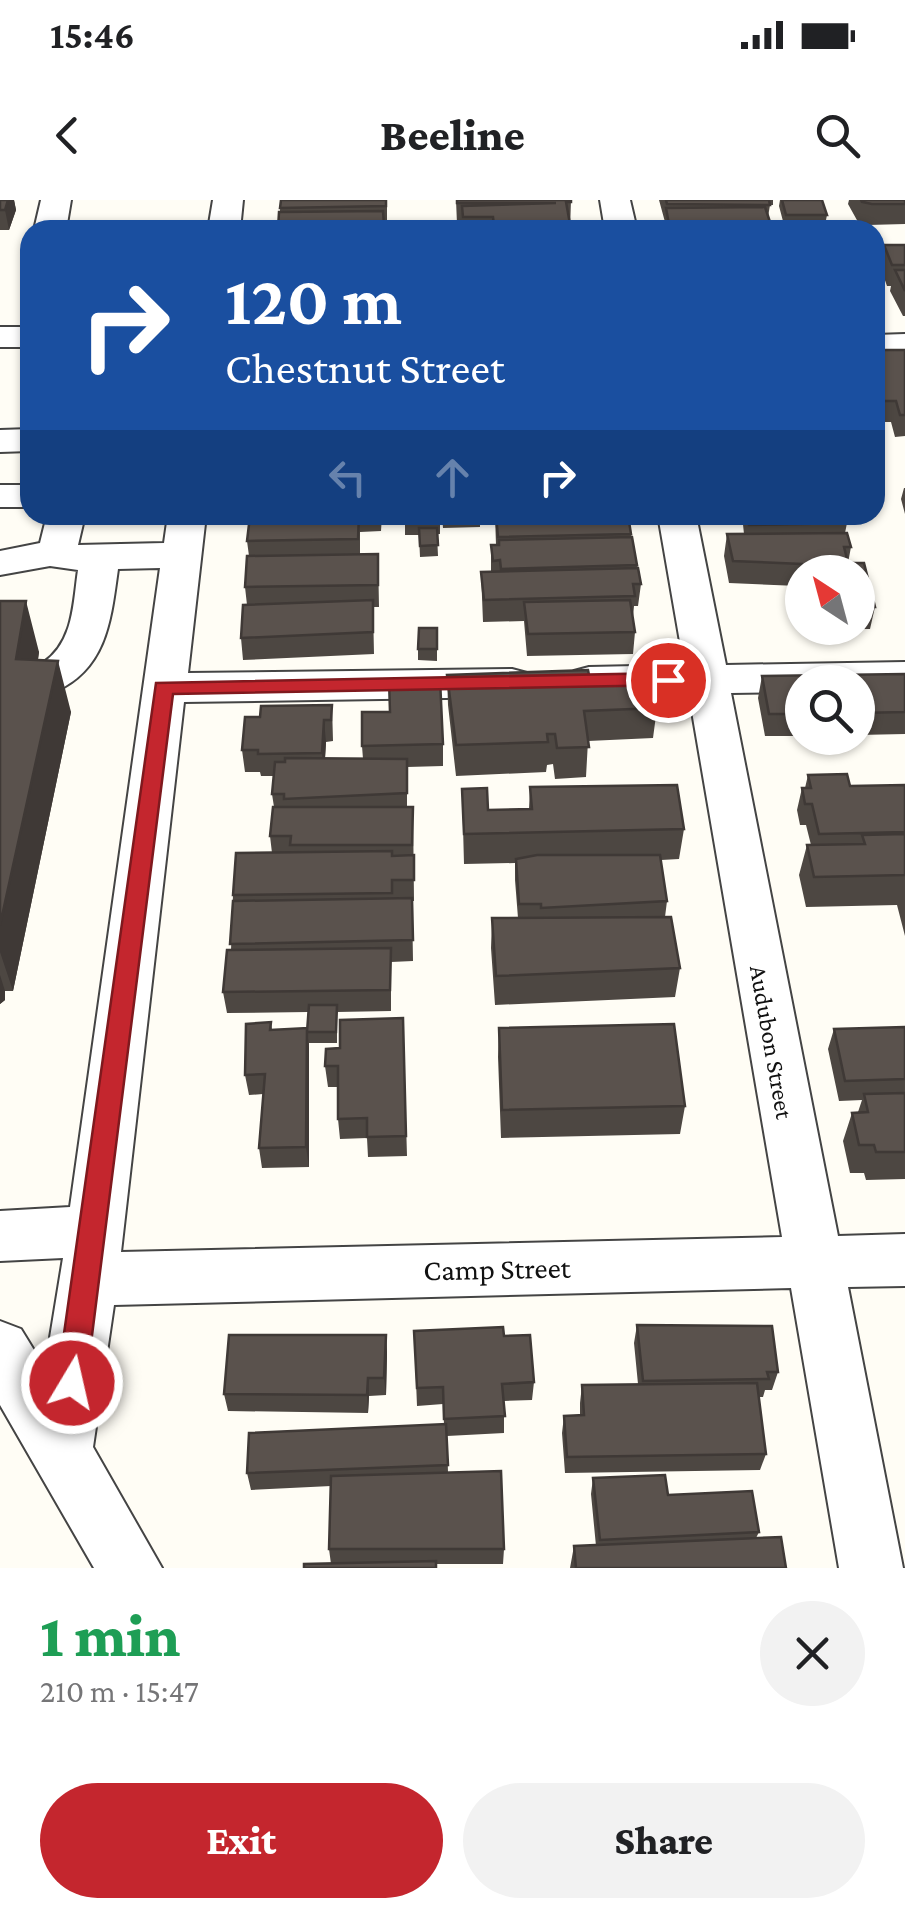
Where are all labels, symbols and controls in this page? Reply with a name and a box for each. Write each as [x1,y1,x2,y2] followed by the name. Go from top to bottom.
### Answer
[50,14,135,56] text: 15:46
[40,108,95,163] icon: back
[810,108,865,163] icon: search
[380,110,525,160] text: Beeline
[60,260,190,390] icon: right
[225,261,402,339] text: 120 m
[225,343,505,393] text: Chestnut Street
[320,450,375,505] icon: left
[425,450,480,505] icon: ahead
[530,450,585,505] icon: right
[785,555,875,645] north arrow
[785,555,875,755] map controls
[626,638,711,723] pin
[641,653,696,708] icon: arrive
[785,665,875,755] button: search
[745,963,798,1122] street label: Audubon Street
[423,1251,572,1287] street label: Camp Street
[20,1331,124,1435] position arrow
[760,1601,865,1706] button: close
[40,1602,180,1669] text: 1 min
[40,1673,199,1709] text: 210 m · 15:47
[40,1783,443,1898] button: Exit
[463,1783,865,1898] button: Share

